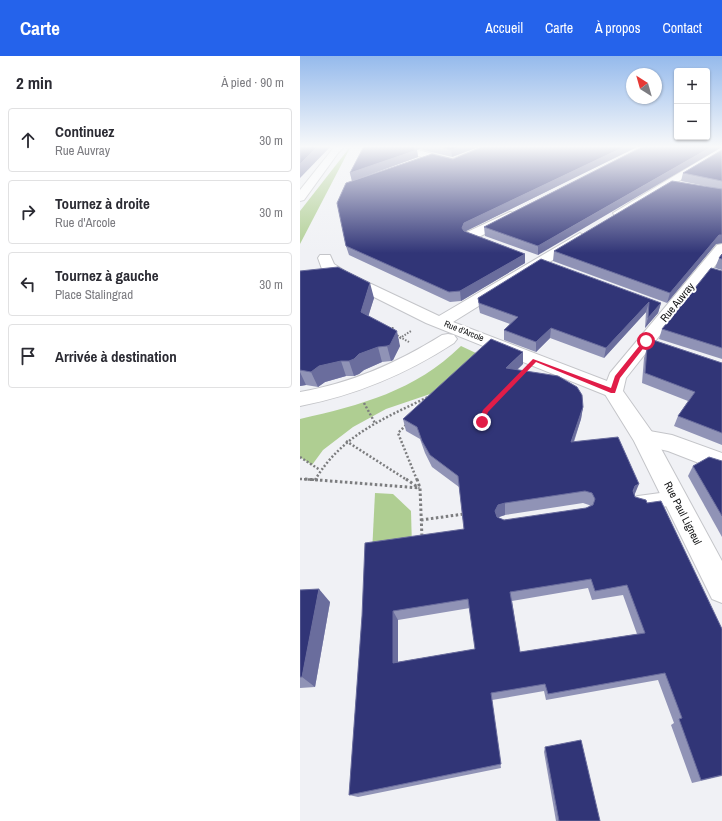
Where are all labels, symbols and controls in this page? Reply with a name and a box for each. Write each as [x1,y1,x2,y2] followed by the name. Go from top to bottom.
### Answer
[20,15,60,41] text: Carte
[485,19,523,37] text: Accueil
[545,19,573,37] text: Carte
[595,19,640,37] text: À propos
[662,19,702,37] text: Contact
[626,68,662,104] north arrow
[674,68,710,140] map controls
[674,68,710,104] button: +
[16,71,52,94] text: 2 min
[221,74,284,91] text: À pied · 90 m
[674,104,710,140] button: −
[55,121,114,142] text: Continuez
[17,129,39,151] icon: ahead
[259,132,283,149] text: 30 m
[55,142,110,159] text: Rue Auvray
[55,193,150,214] text: Tournez à droite
[17,201,39,223] icon: right
[259,204,283,221] text: 30 m
[55,214,116,231] text: Rue d'Arcole
[55,265,159,286] text: Tournez à gauche
[17,273,39,295] icon: left
[259,276,283,293] text: 30 m
[657,279,697,325] street label: Rue Auvray
[55,286,133,303] text: Place Stalingrad
[442,318,486,344] street label: Rue d'Arcole
[637,332,655,350] route start
[17,345,39,367] icon: arrive
[55,346,177,367] text: Arrivée à destination
[473,413,491,431] route end
[661,479,705,547] street label: Rue Paul Ligneul

